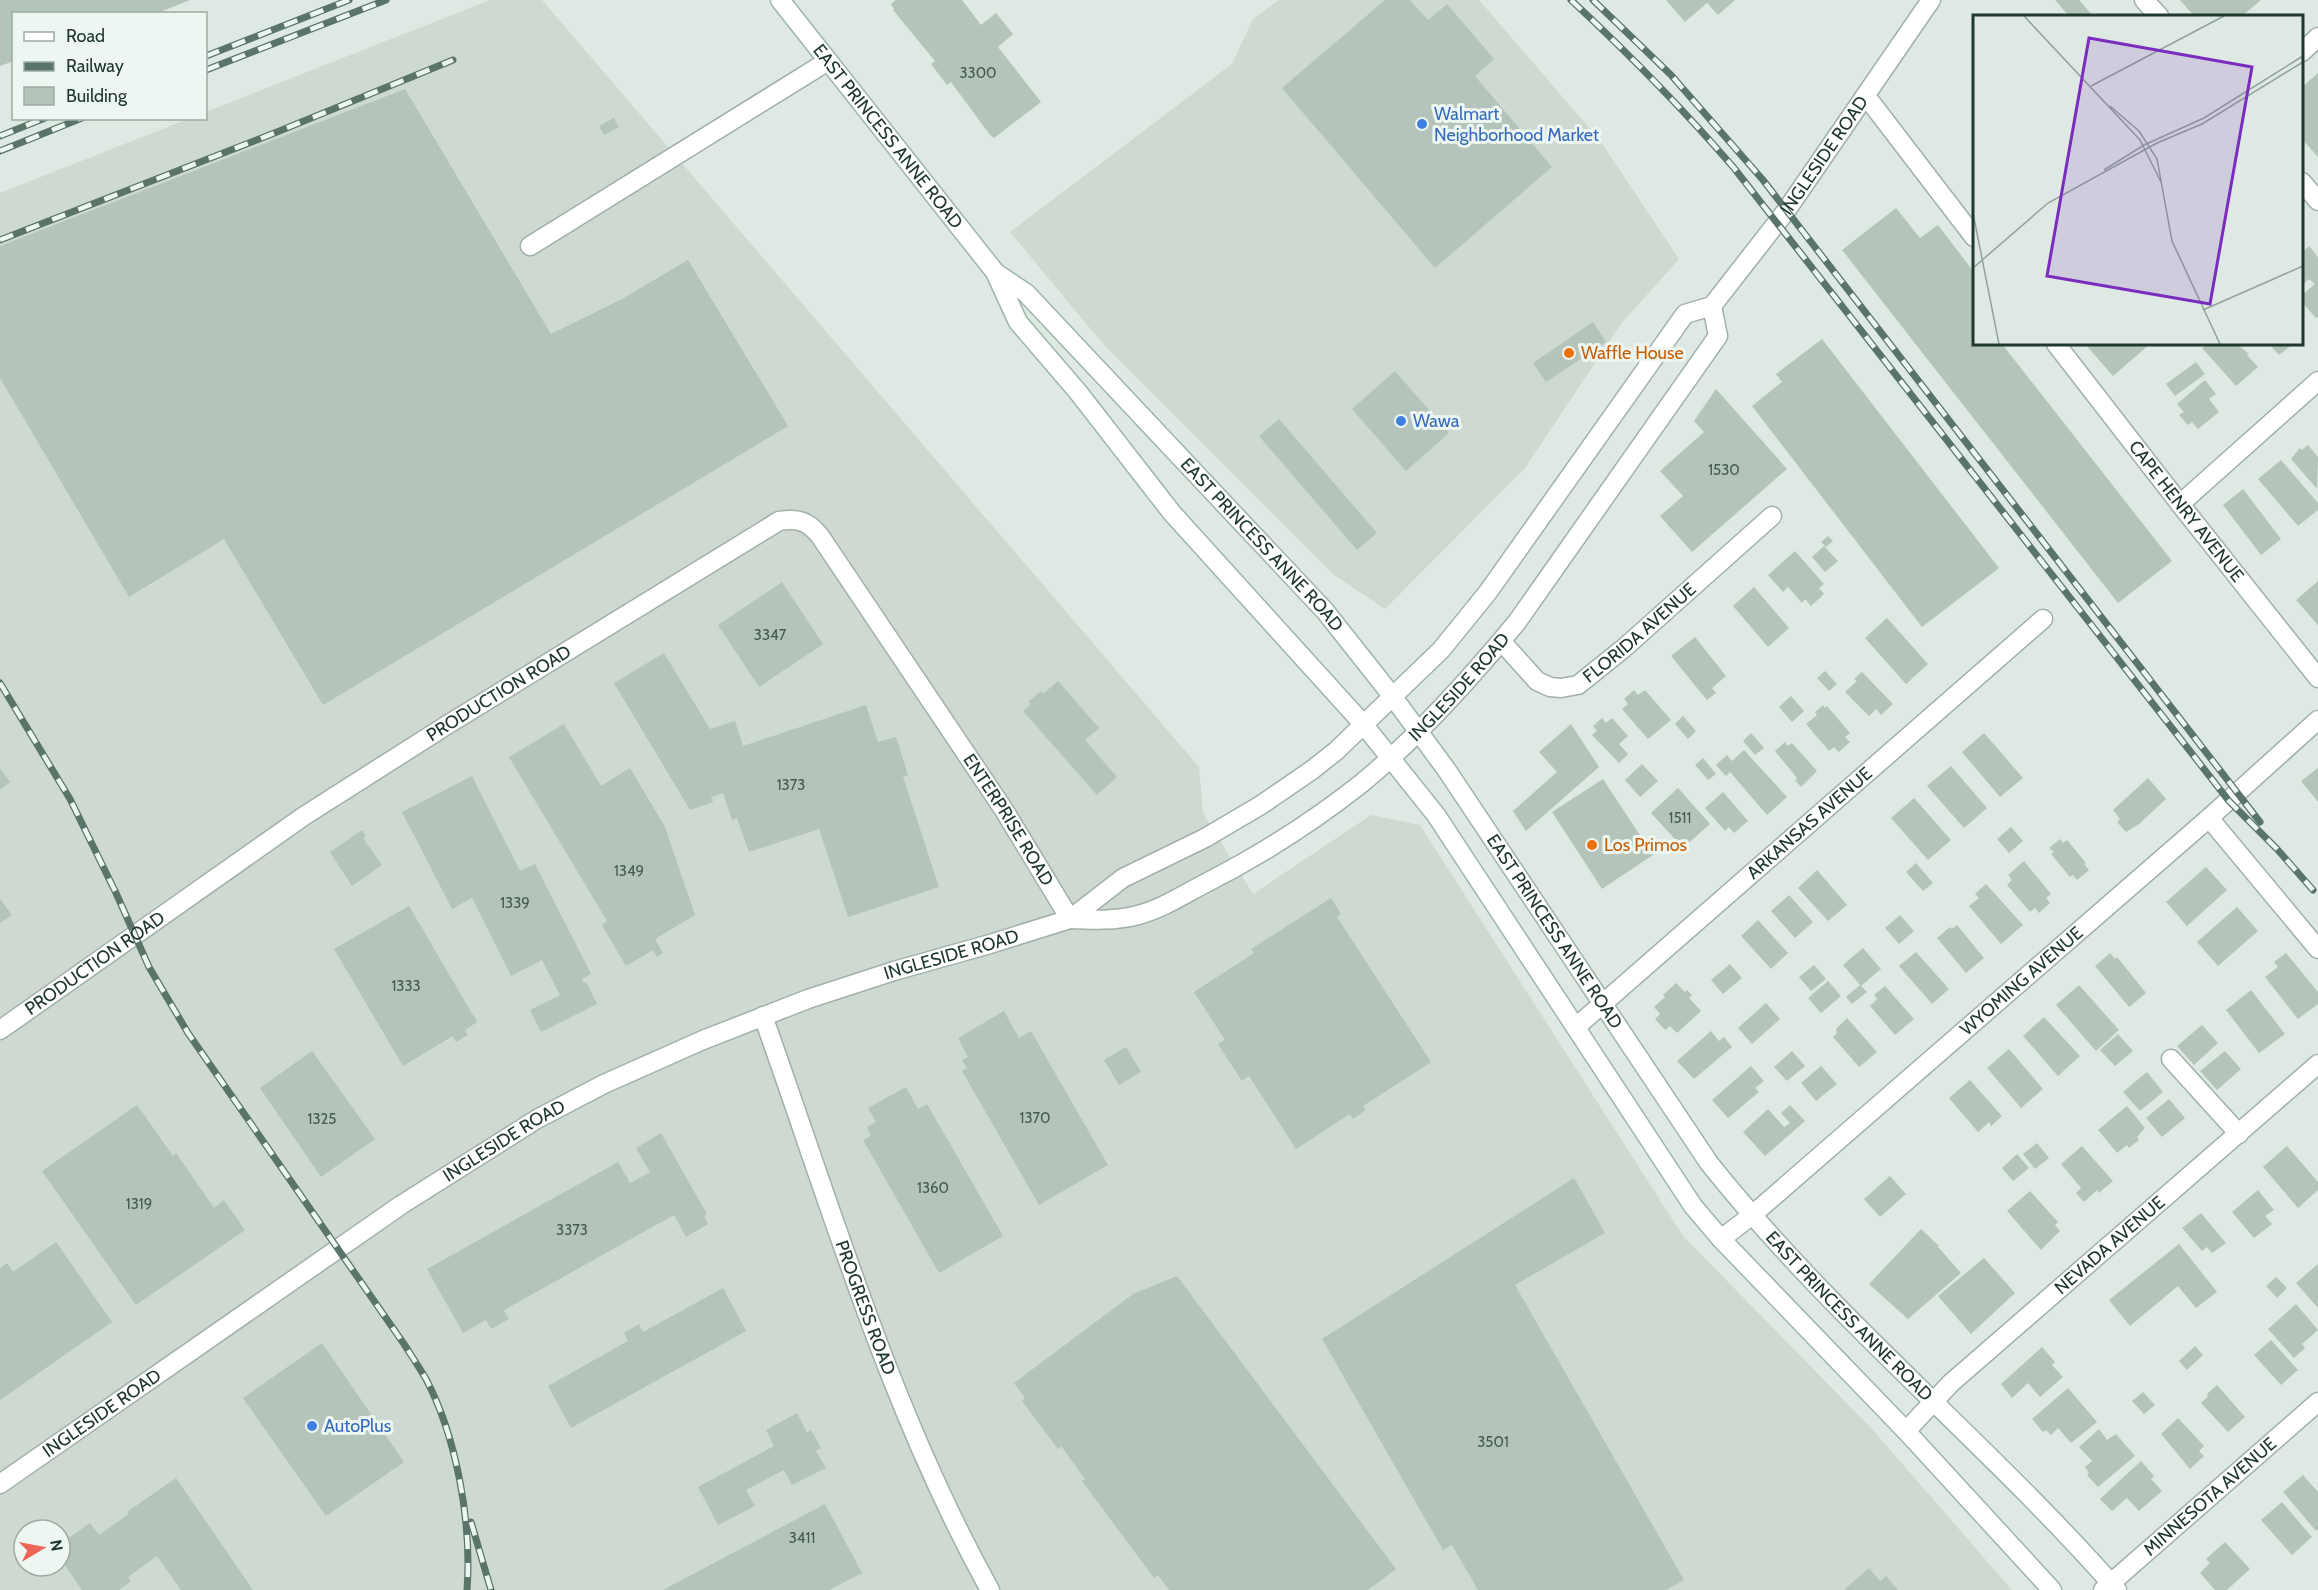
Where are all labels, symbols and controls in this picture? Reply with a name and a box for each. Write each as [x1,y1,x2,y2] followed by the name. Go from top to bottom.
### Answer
[12,12,207,120] legend
[1973,15,2303,345] inset map
[66,25,105,47] text: Road
[808,40,968,233] street label: EAST PRINCESS ANNE ROAD
[66,55,124,77] text: Railway
[959,64,997,82] house number: 3300
[66,85,128,107] text: Building
[1776,92,1873,219] street label: INGLESIDE ROAD
[1434,103,1599,146] place label: Walmart Neighborhood Market
[1415,117,1429,131] marker: Walmart Neighborhood Market
[1581,342,1684,364] place label: Waffle House
[1562,346,1576,360] marker: Waffle House
[1413,410,1460,432] place label: Wawa
[1394,414,1408,428] marker: Wawa
[2124,436,2249,586] street label: CAPE HENRY AVENUE
[1176,453,1348,636] street label: EAST PRINCESS ANNE ROAD
[1708,461,1740,479] house number: 1530
[1578,578,1700,688] street label: FLORIDA AVENUE
[754,626,787,644] house number: 3347
[1404,628,1514,746] street label: INGLESIDE ROAD
[422,640,575,746] street label: PRODUCTION ROAD
[958,749,1058,890] street label: ENTERPRISE ROAD
[1742,762,1877,884] street label: ARKANSAS AVENUE
[777,776,805,794] house number: 1373
[1669,809,1691,827] house number: 1511
[1482,830,1627,1033] street label: EAST PRINCESS ANNE ROAD
[1604,834,1687,856] place label: Los Primos
[1585,838,1599,852] marker: Los Primos
[614,862,644,880] house number: 1349
[500,894,530,912] house number: 1339
[21,907,169,1020] street label: PRODUCTION ROAD
[1955,922,2087,1040] street label: WYOMING AVENUE
[881,925,1021,985] street label: INGLESIDE ROAD
[391,977,421,995] house number: 1333
[439,1095,569,1187] street label: INGLESIDE ROAD
[1020,1109,1050,1127] house number: 1370
[308,1110,336,1128] house number: 1325
[917,1179,949,1197] house number: 1360
[2050,1191,2169,1299] street label: NEVADA AVENUE
[126,1195,152,1213] house number: 1319
[556,1221,588,1239] house number: 3373
[1761,1227,1937,1406] street label: EAST PRINCESS ANNE ROAD
[831,1237,900,1378] street label: PROGRESS ROAD
[38,1364,165,1462] street label: INGLESIDE ROAD
[324,1415,391,1437] place label: AutoPlus
[305,1419,319,1433] marker: AutoPlus
[1477,1433,1509,1451] house number: 3501
[2139,1433,2281,1560] street label: MINNESOTA AVENUE
[12,1518,72,1578] north arrow
[789,1529,815,1547] house number: 3411
[46,1538,67,1553] text: N

